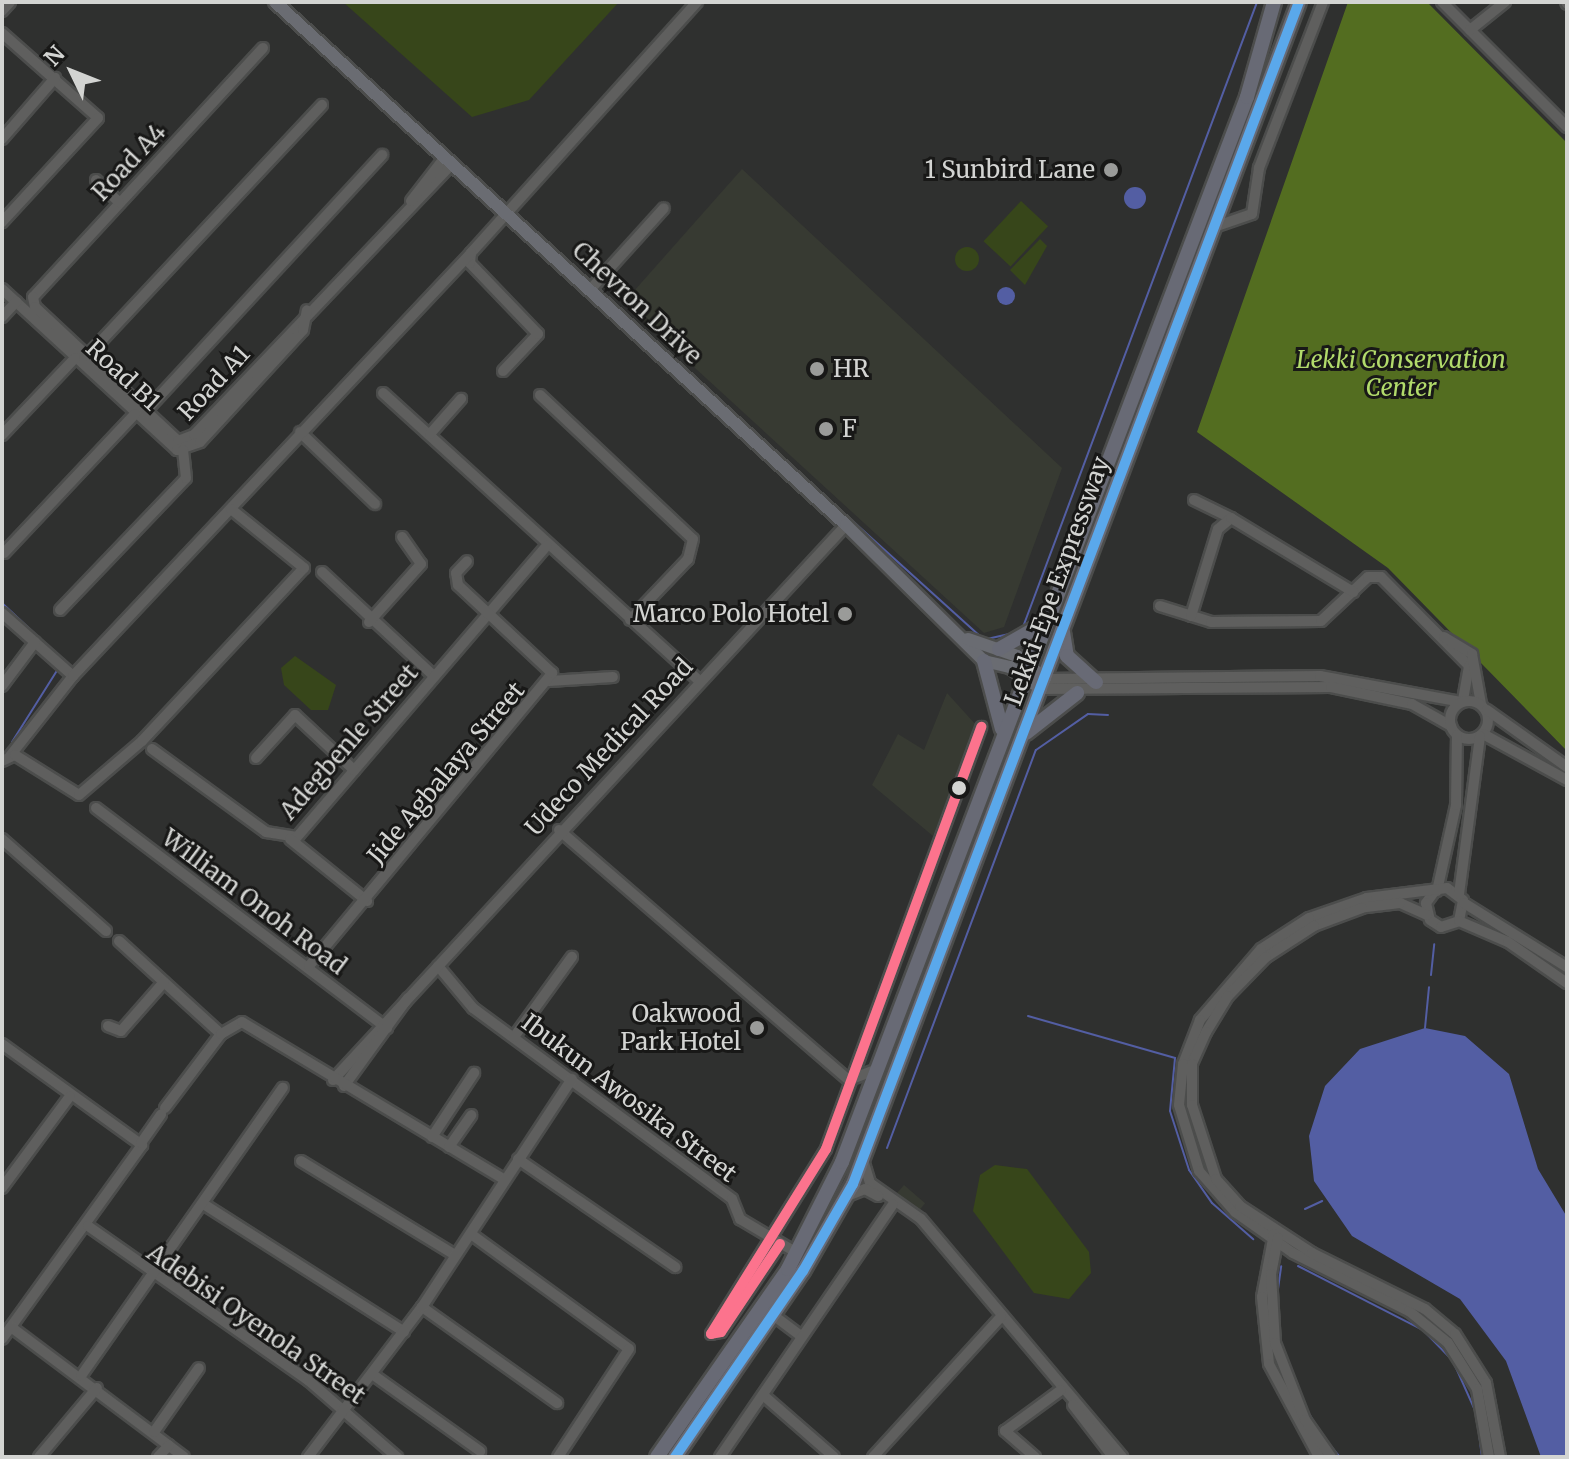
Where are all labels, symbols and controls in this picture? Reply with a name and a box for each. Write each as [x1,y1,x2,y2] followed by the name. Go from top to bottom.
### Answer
[32,32,112,112] north arrow
[38,40,71,72] text: N
[86,117,172,207] street label: Road A4
[925,156,1095,184] place label: 1 Sunbird Lane
[1102,161,1120,179] marker: 1 Sunbird Lane
[567,236,707,370] street label: Chevron Drive
[80,334,166,416] street label: Road B1
[172,340,256,426] street label: Road A1
[1296,346,1506,402] park label: Lekki Conservation Center
[833,355,869,383] place label: HR
[808,360,826,378] marker: HR
[842,415,857,443] place label: F
[817,420,835,438] marker: F
[999,453,1115,709] street label: Lekki-Epe Expressway
[633,600,829,628] place label: Marco Polo Hotel
[836,605,854,623] marker: Marco Polo Hotel
[519,652,699,842] street label: Udeco Medical Road
[274,659,424,825] street label: Adegbenle Street
[362,676,530,870] street label: Jide Agbalaya Street
[951,780,967,796] unlabelled marker
[156,823,352,981] street label: William Onoh Road
[620,1000,741,1056] place label: Oakwood Park Hotel
[516,1008,742,1188] street label: Ibukun Awosika Street
[748,1019,766,1037] marker: Oakwood Park Hotel
[142,1238,370,1410] street label: Adebisi Oyenola Street

